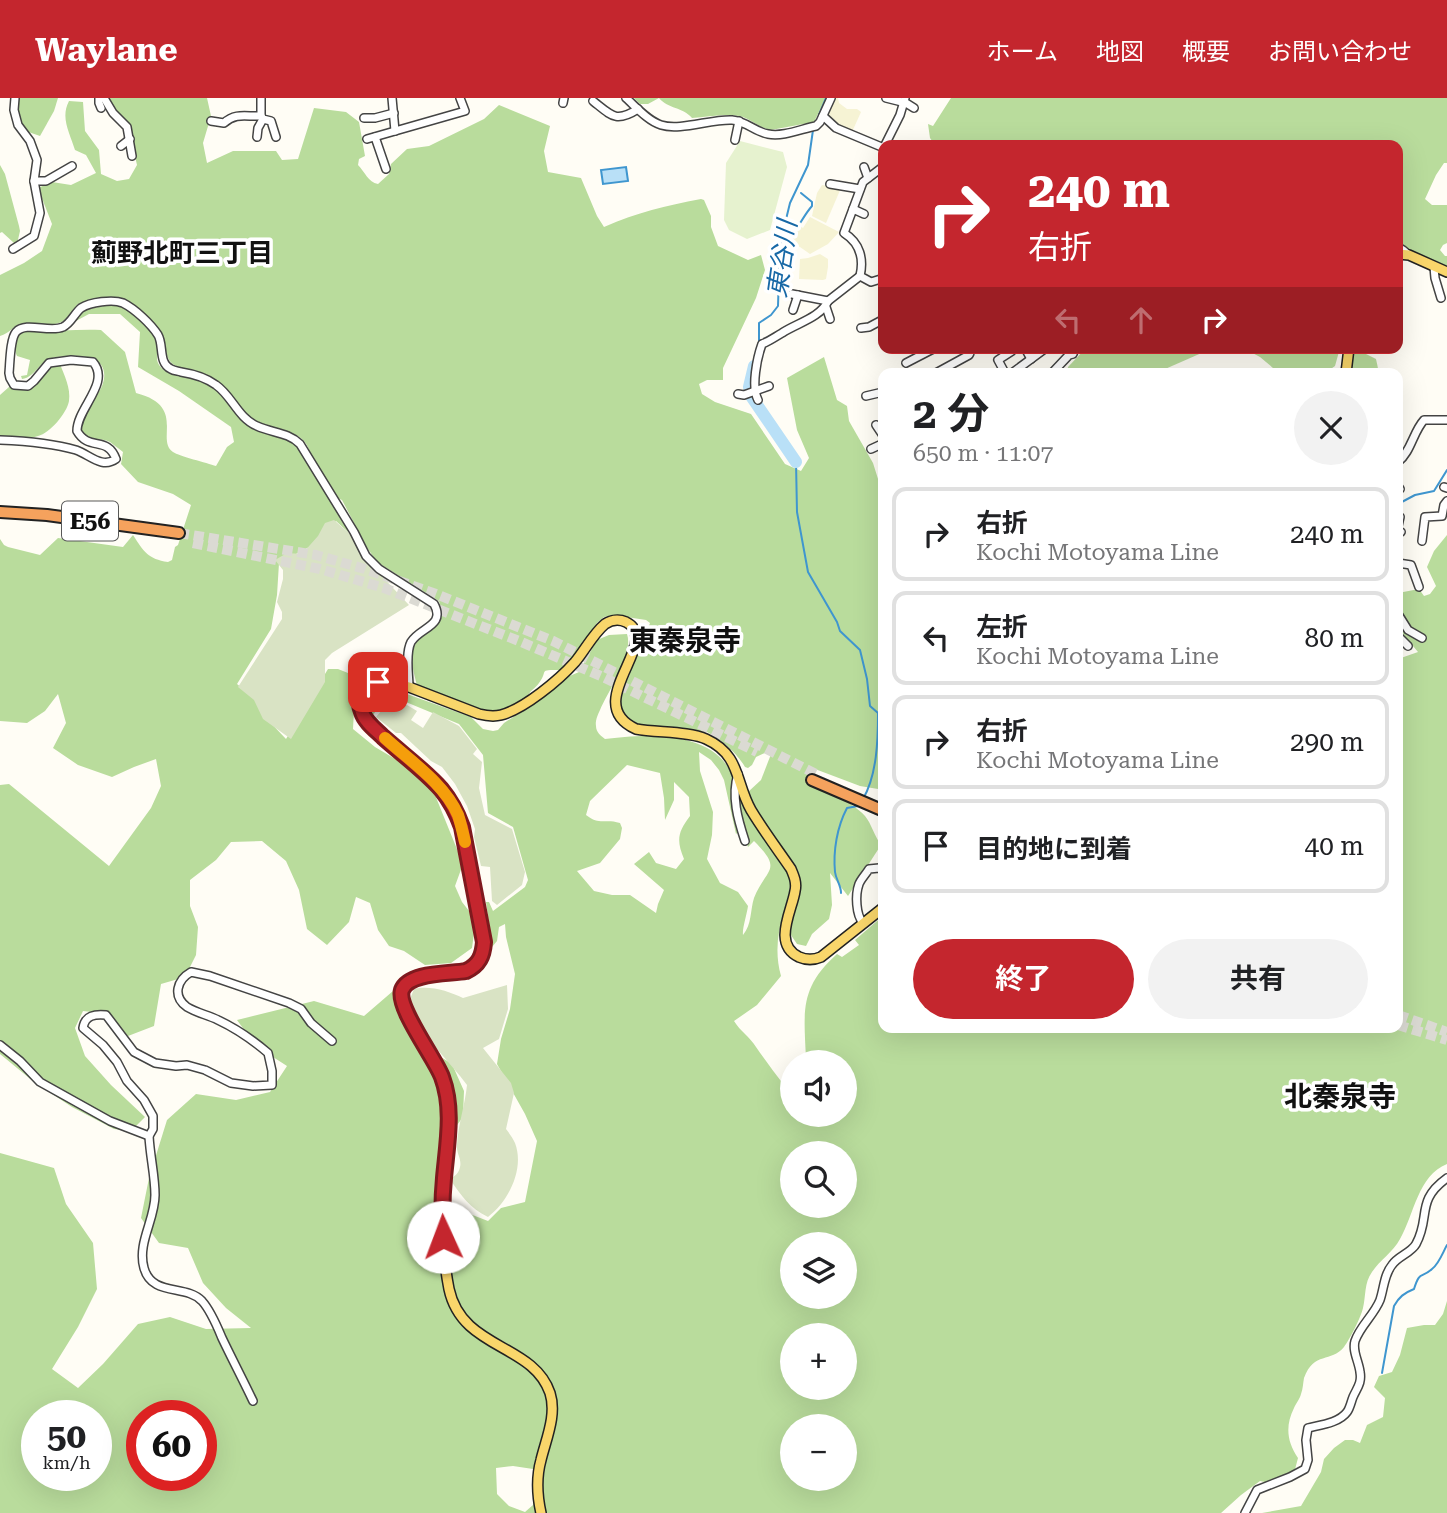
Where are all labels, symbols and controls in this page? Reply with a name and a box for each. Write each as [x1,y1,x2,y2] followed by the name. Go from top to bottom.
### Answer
[35,30,178,69] text: Waylane
[987,38,1058,66] text: ホーム
[1096,38,1144,66] text: 地図
[1182,38,1230,66] text: 概要
[1268,38,1412,66] text: お問い合わせ
[1028,162,1170,219] text: 240 m
[913,168,1004,259] icon: right
[762,215,803,300] water label: 東谷川
[1028,228,1092,266] text: 右折
[91,238,273,268] district label: 薊野北町三丁目
[1049,301,1087,339] icon: left
[1122,301,1160,339] icon: ahead
[1195,301,1233,339] icon: right
[913,389,989,438] text: 2 分
[1294,391,1368,465] button: close
[913,440,1053,467] text: 650 m · 11:07
[62,502,118,540] road number: E56
[976,508,1028,538] text: 右折
[917,515,955,553] icon: right
[1290,519,1364,549] text: 240 m
[976,539,1219,566] text: Kochi Motoyama Line
[976,612,1028,642] text: 左折
[917,619,955,657] icon: left
[1305,623,1364,653] text: 80 m
[629,624,741,657] district label: 東秦泉寺
[976,643,1219,670] text: Kochi Motoyama Line
[348,652,408,712] pin
[359,663,397,701] icon: arrive
[976,716,1028,746] text: 右折
[917,723,955,761] icon: right
[1290,727,1364,757] text: 290 m
[976,747,1219,774] text: Kochi Motoyama Line
[917,827,955,865] icon: arrive
[1305,831,1364,861] text: 40 m
[976,834,1132,864] text: 目的地に到着
[913,939,1134,1019] button: 終了
[1148,939,1368,1019] button: 共有
[780,1050,857,1491] map controls
[780,1050,857,1127] button: sound
[1284,1080,1396,1113] district label: 北秦泉寺
[780,1141,857,1218] button: search
[406,1200,480,1274] position arrow
[780,1232,857,1309] button: layers
[780,1323,857,1400] button: +
[126,1400,217,1491] speed limit sign: 60
[780,1414,857,1491] button: −
[47,1416,86,1457] text: 50
[42,1452,91,1473] text: km/h

